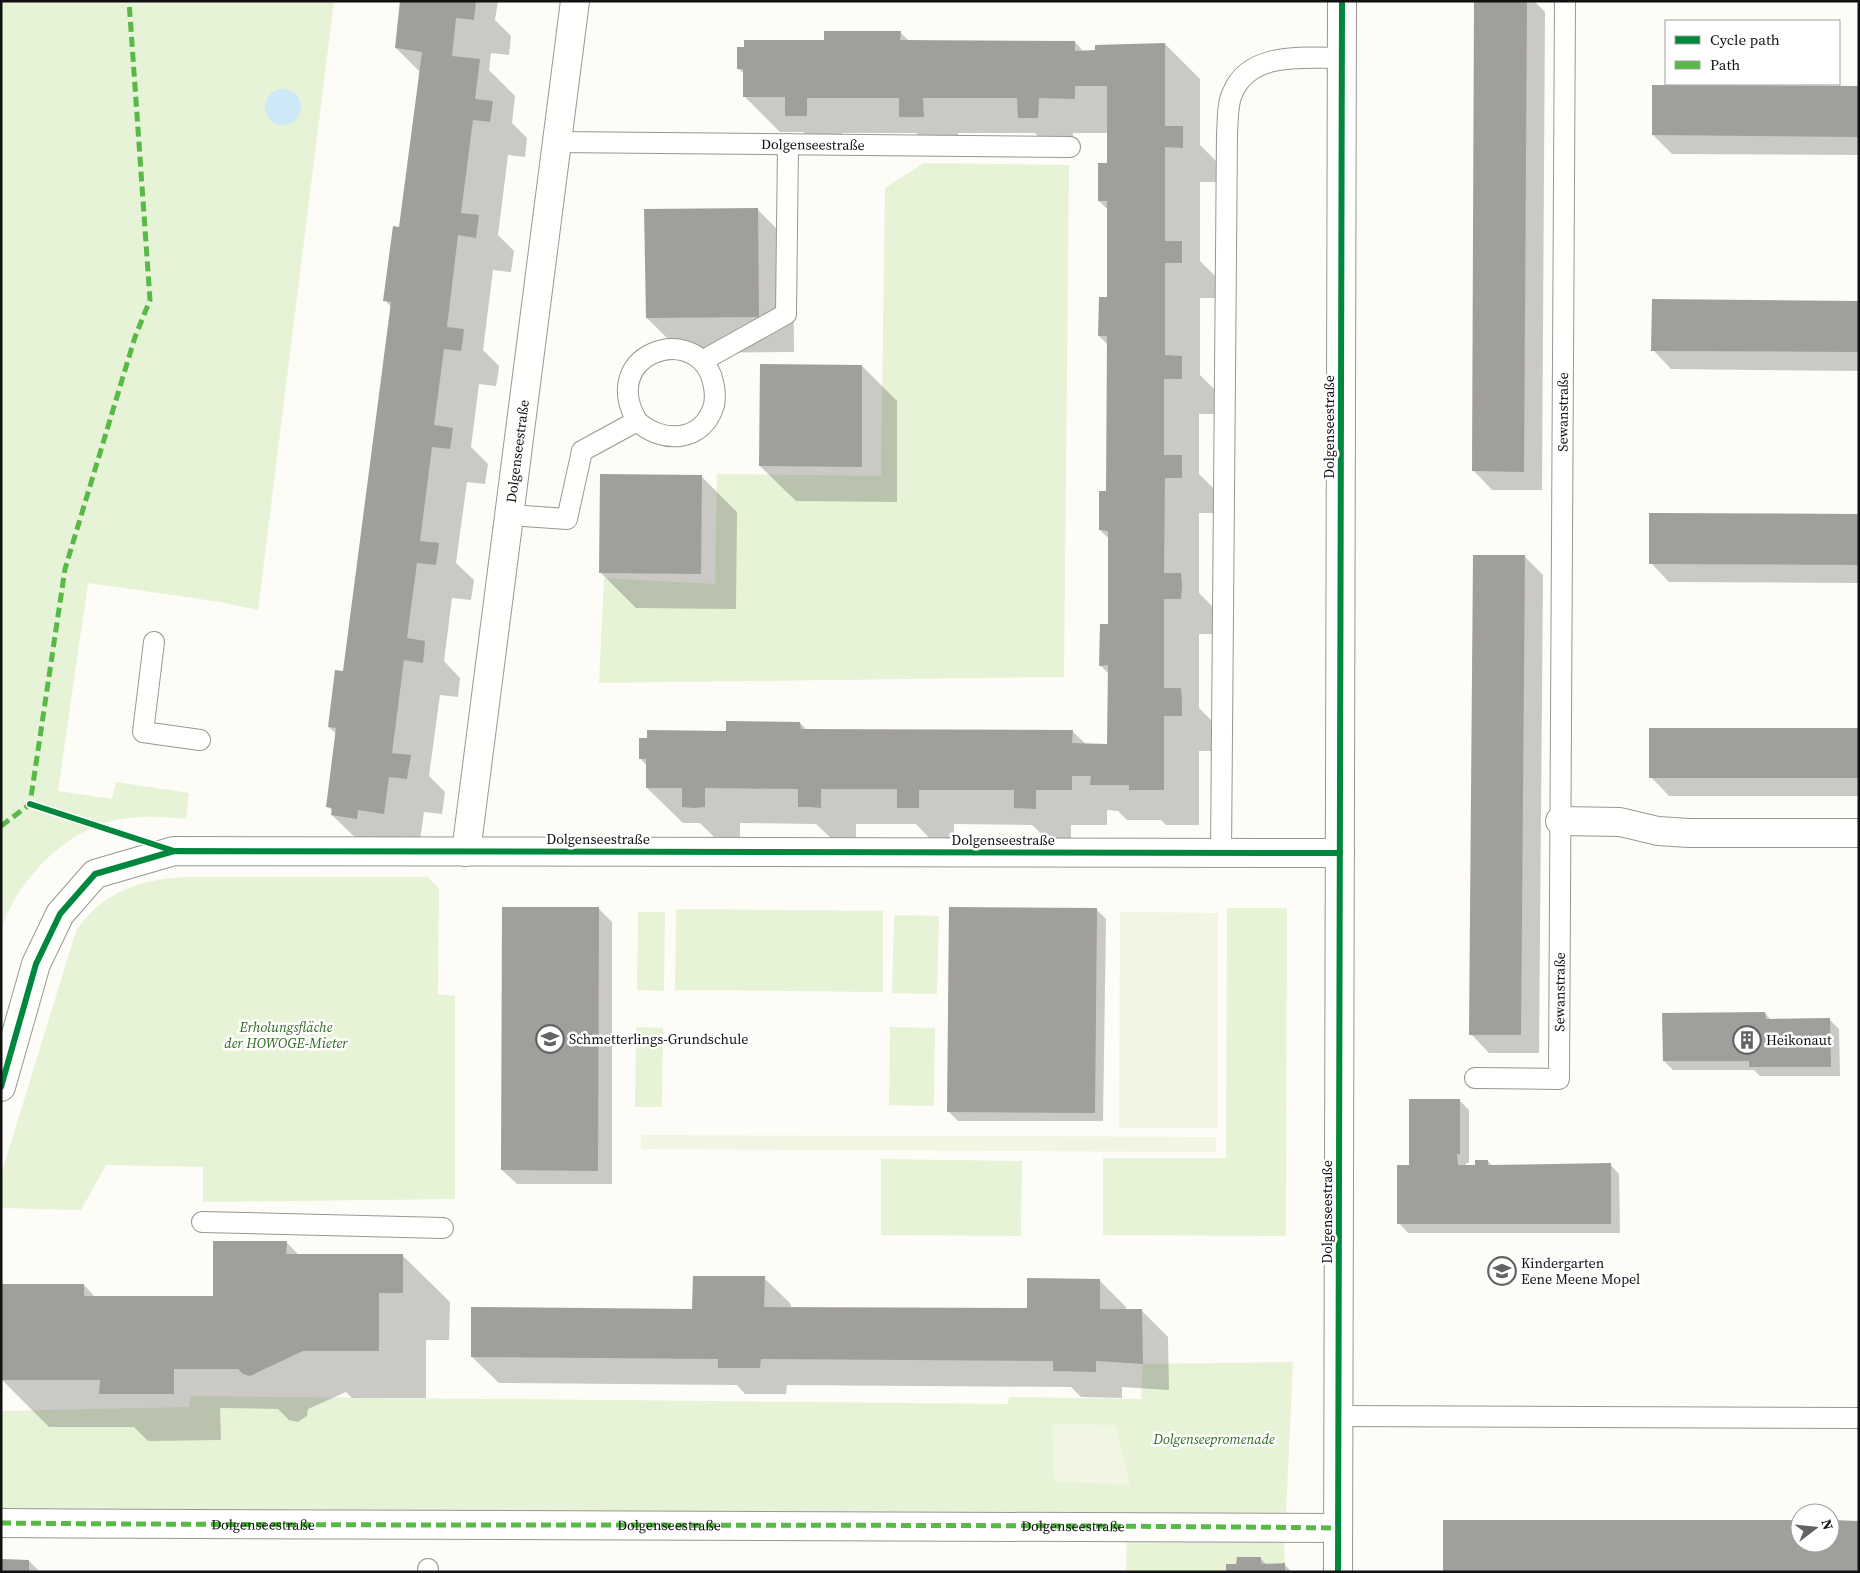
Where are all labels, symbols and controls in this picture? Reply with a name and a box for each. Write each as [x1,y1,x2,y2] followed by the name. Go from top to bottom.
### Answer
[1665,20,1840,85] legend
[1710,29,1780,50] text: Cycle path
[1710,54,1740,75] text: Path
[761,134,865,155] street label: Dolgenseestraße
[1552,372,1573,452] street label: Sewanstraße
[1319,375,1339,479] street label: Dolgenseestraße
[501,399,534,504] street label: Dolgenseestraße
[546,829,650,849] street label: Dolgenseestraße
[951,830,1055,850] street label: Dolgenseestraße
[1549,952,1570,1032] street label: Sewanstraße
[224,1017,348,1053] park label: Erholungsfläche der HOWOGE-Mieter
[535,1024,565,1054] school or university icon: Schmetterlings-Grundschule
[1732,1025,1762,1055] building icon: Heikonaut
[569,1029,748,1049] place label: Schmetterlings-Grundschule
[1766,1030,1832,1050] place label: Heikonaut
[1317,1160,1337,1264] street label: Dolgenseestraße
[1521,1253,1640,1289] place label: Kindergarten Eene Meene Mopel
[1487,1256,1517,1286] school or university icon: Kindergarten Eene Meene Mopel
[1152,1429,1275,1449] park label: Dolgenseepromenade
[1790,1503,1840,1553] north arrow
[211,1514,315,1535] street label: Dolgenseestraße
[617,1515,721,1535] street label: Dolgenseestraße
[1021,1516,1125,1536] street label: Dolgenseestraße
[1816,1517,1839,1532] text: N

